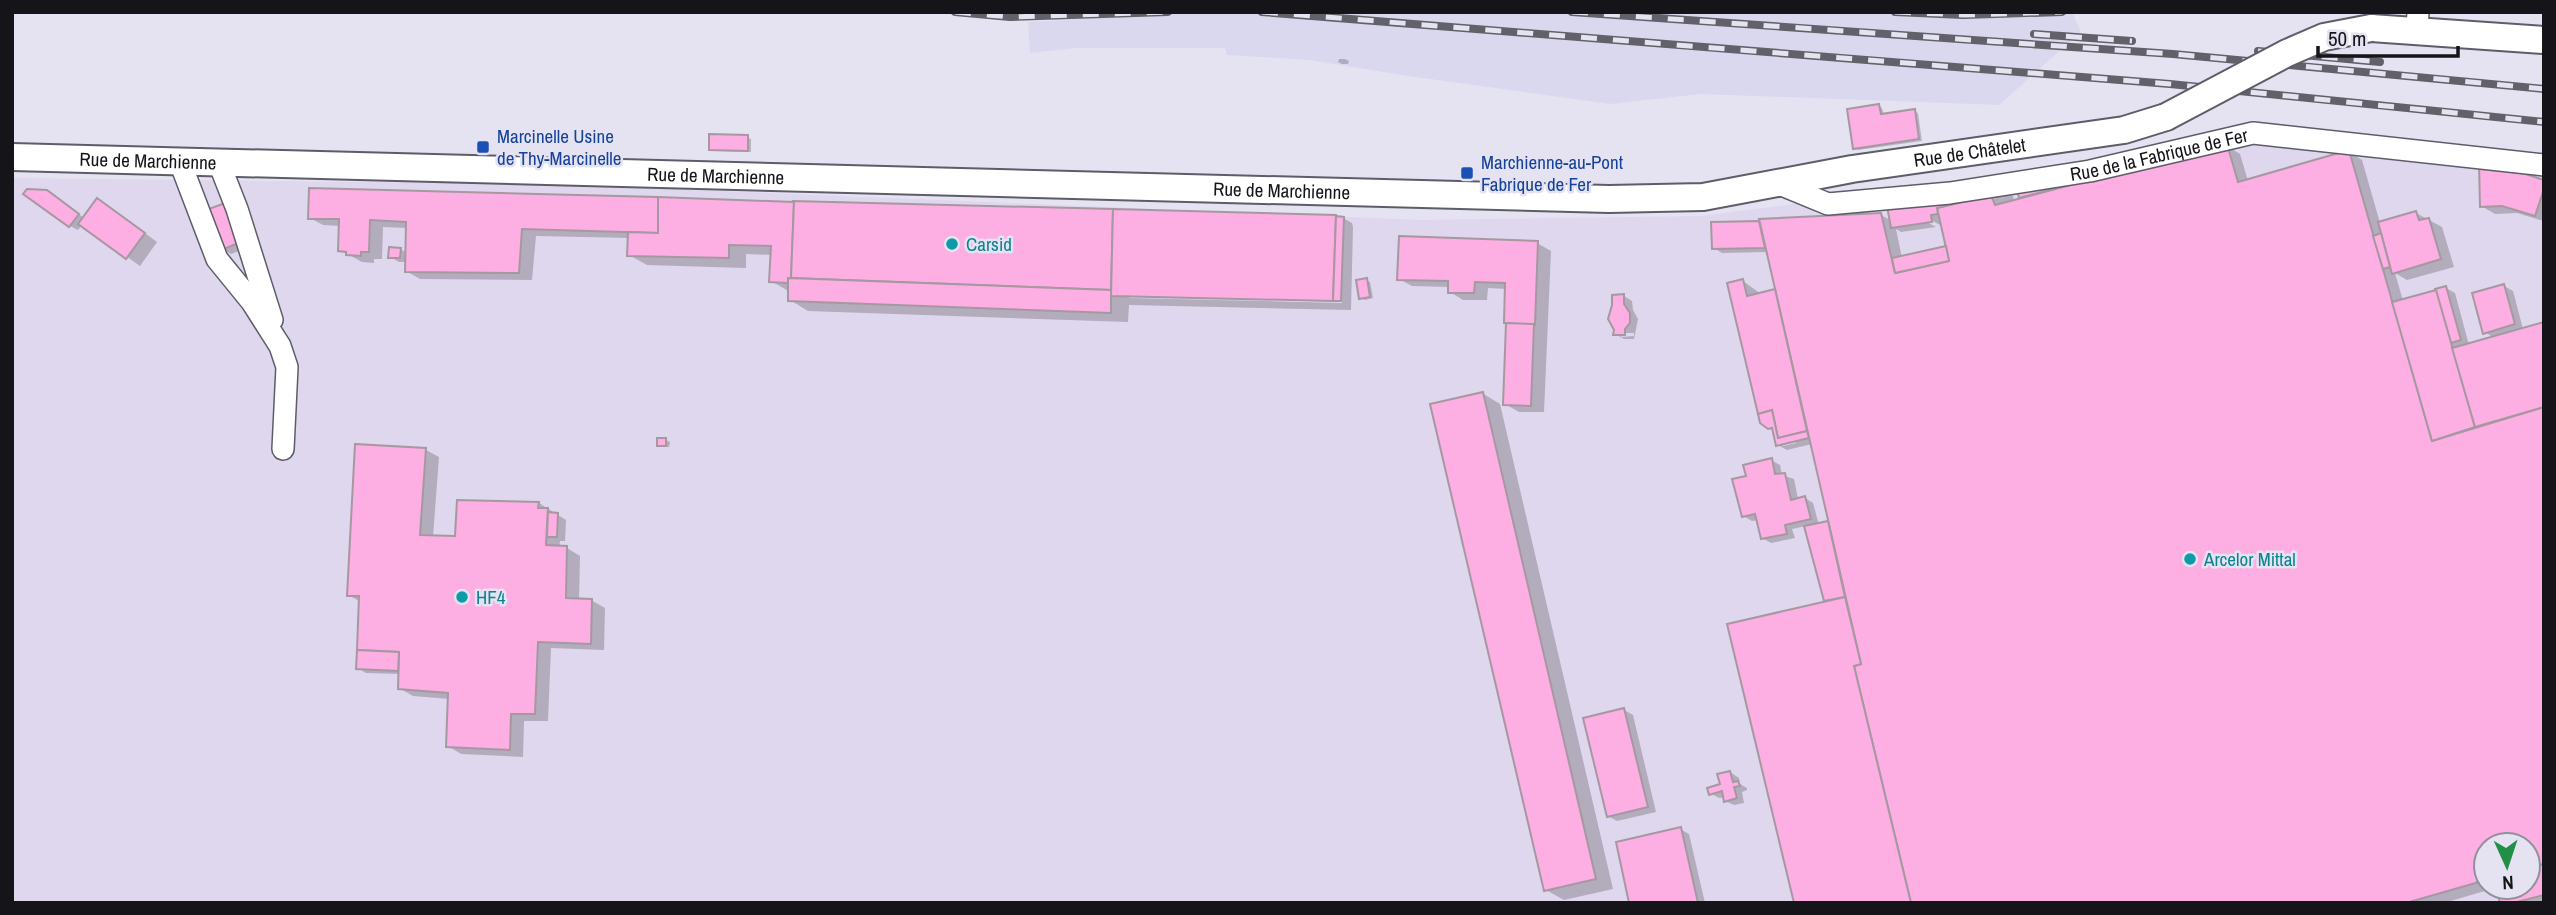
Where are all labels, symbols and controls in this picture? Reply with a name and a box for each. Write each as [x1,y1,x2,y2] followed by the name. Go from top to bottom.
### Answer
[2318,14,2458,58] scale bar
[2328,24,2366,53] text: 50 m
[2068,122,2251,187] street label: Rue de la Fabrique de Fer
[497,123,621,171] place label: Marcinelle Usine de Thy-Marcinelle
[1912,131,2028,173] street label: Rue de Châtelet
[475,139,491,155] marker: Marcinelle Usine de Thy-Marcinelle
[79,146,217,175] street label: Rue de Marchienne
[1481,149,1624,197] place label: Marchienne-au-Pont Fabrique de Fer
[647,161,785,190] street label: Rue de Marchienne
[1459,165,1475,181] marker: Marchienne-au-Pont Fabrique de Fer
[1213,176,1350,205] street label: Rue de Marchienne
[966,231,1012,257] place label: Carsid
[944,236,960,252] marker: Carsid
[2203,546,2296,572] place label: Arcelor Mittal
[2182,551,2198,567] marker: Arcelor Mittal
[476,584,506,610] place label: HF4
[454,589,470,605] marker: HF4
[2472,831,2542,901] north arrow
[2502,870,2514,896] text: N

